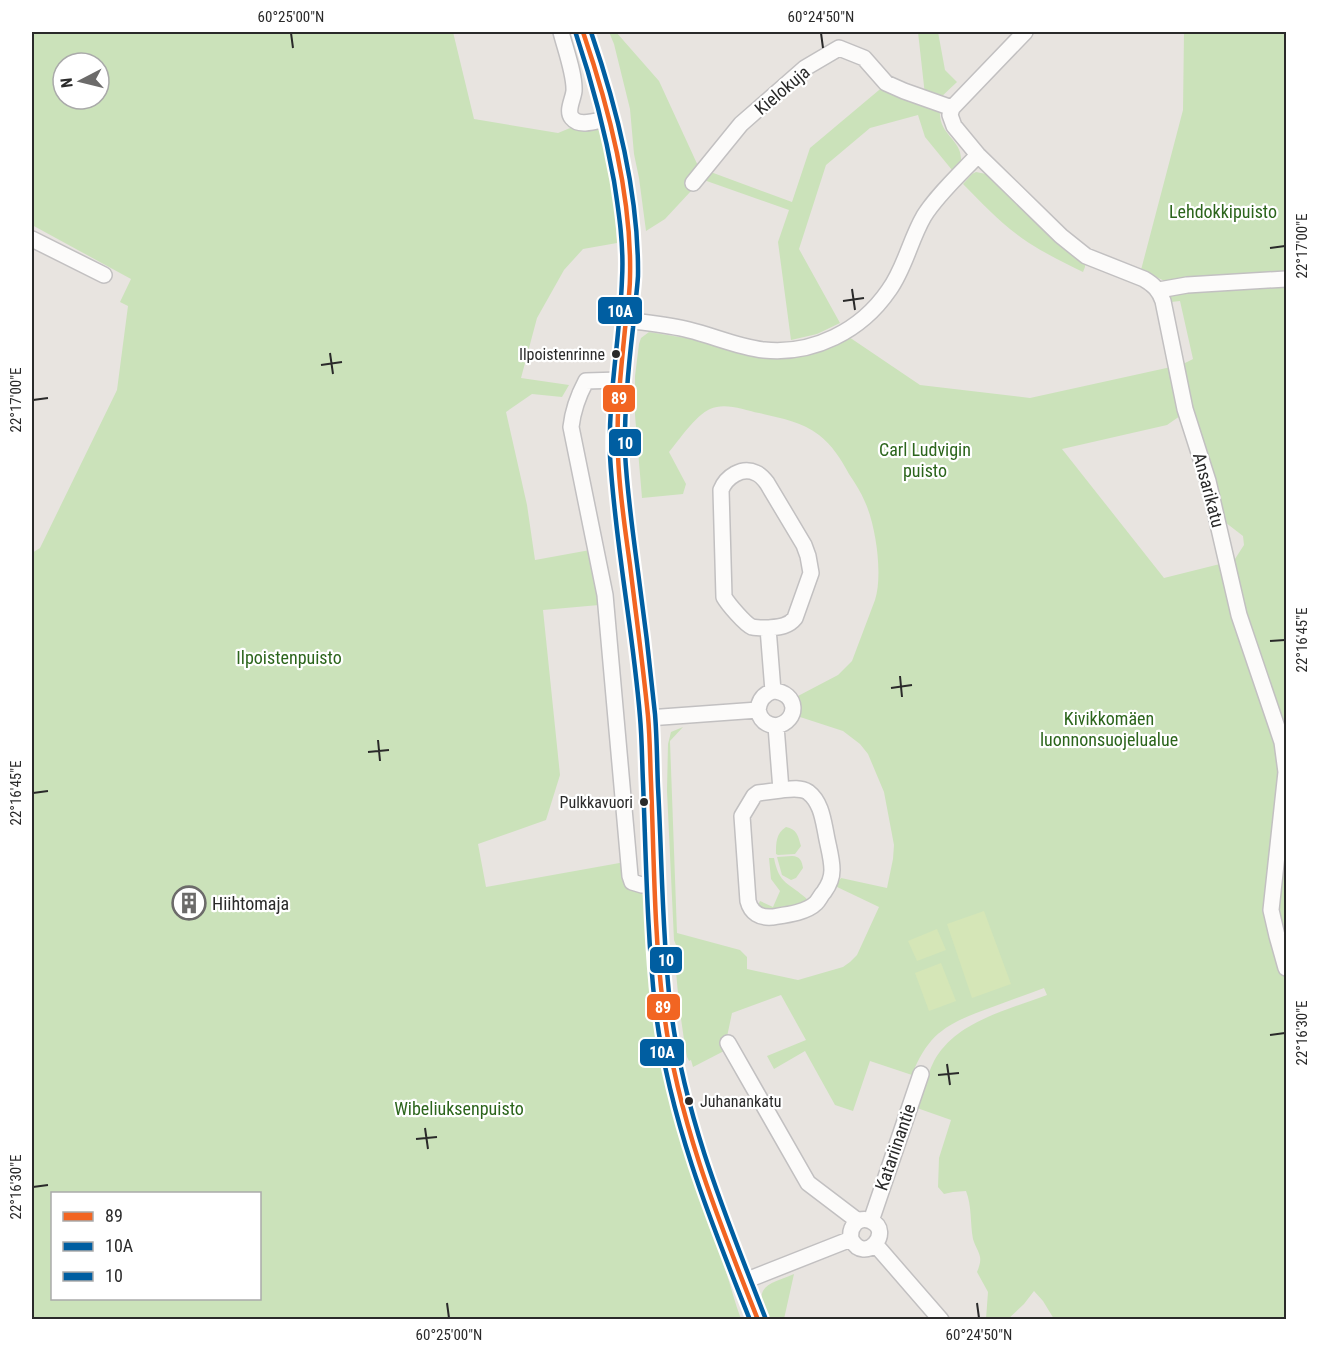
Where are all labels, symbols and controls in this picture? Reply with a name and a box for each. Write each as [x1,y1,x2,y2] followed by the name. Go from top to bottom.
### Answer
[258,8,324,26] text: 60°25'00"N
[788,8,854,26] text: 60°24'50"N
[51,51,111,111] north arrow
[750,61,814,119] street label: Kielokuja
[57,77,77,89] text: N
[1169,201,1277,222] park label: Lehdokkipuisto
[1293,214,1311,278] text: 22°17'00"E
[597,296,643,325] line badge: 10A
[607,302,633,321] text: 10A
[519,345,605,364] place label: Ilpoistenrinne
[610,348,622,360] marker: Ilpoistenrinne
[7,368,25,432] text: 22°17'00"E
[602,384,636,413] line badge: 89
[611,389,627,408] text: 89
[608,428,642,457] line badge: 10
[617,434,633,453] text: 10
[879,439,971,481] park label: Carl Ludvigin puisto
[1189,450,1229,530] street label: Ansarikatu
[1293,608,1311,672] text: 22°16'45"E
[236,647,342,668] park label: Ilpoistenpuisto
[1040,708,1178,750] park label: Kivikkomäen luonnonsuojelualue
[7,761,25,825] text: 22°16'45"E
[560,793,633,812] place label: Pulkkavuori
[638,796,650,808] marker: Pulkkavuori
[171,885,207,921] building icon: Hiihtomaja
[212,893,289,914] place label: Hiihtomaja
[649,946,683,974] line badge: 10
[658,951,674,970] text: 10
[646,993,681,1021] line badge: 89
[655,998,671,1017] text: 89
[1293,1001,1311,1065] text: 22°16'30"E
[639,1038,685,1067] line badge: 10A
[649,1043,675,1062] text: 10A
[700,1092,781,1111] place label: Juhanankatu
[683,1095,695,1107] marker: Juhanankatu
[394,1098,524,1119] park label: Wibeliuksenpuisto
[870,1101,920,1193] street label: Katariinantie
[7,1155,25,1219] text: 22°16'30"E
[51,1192,261,1300] legend
[105,1205,123,1226] text: 89
[105,1235,134,1256] text: 10A
[105,1265,123,1286] text: 10
[416,1326,482,1344] text: 60°25'00"N
[946,1326,1012,1344] text: 60°24'50"N

